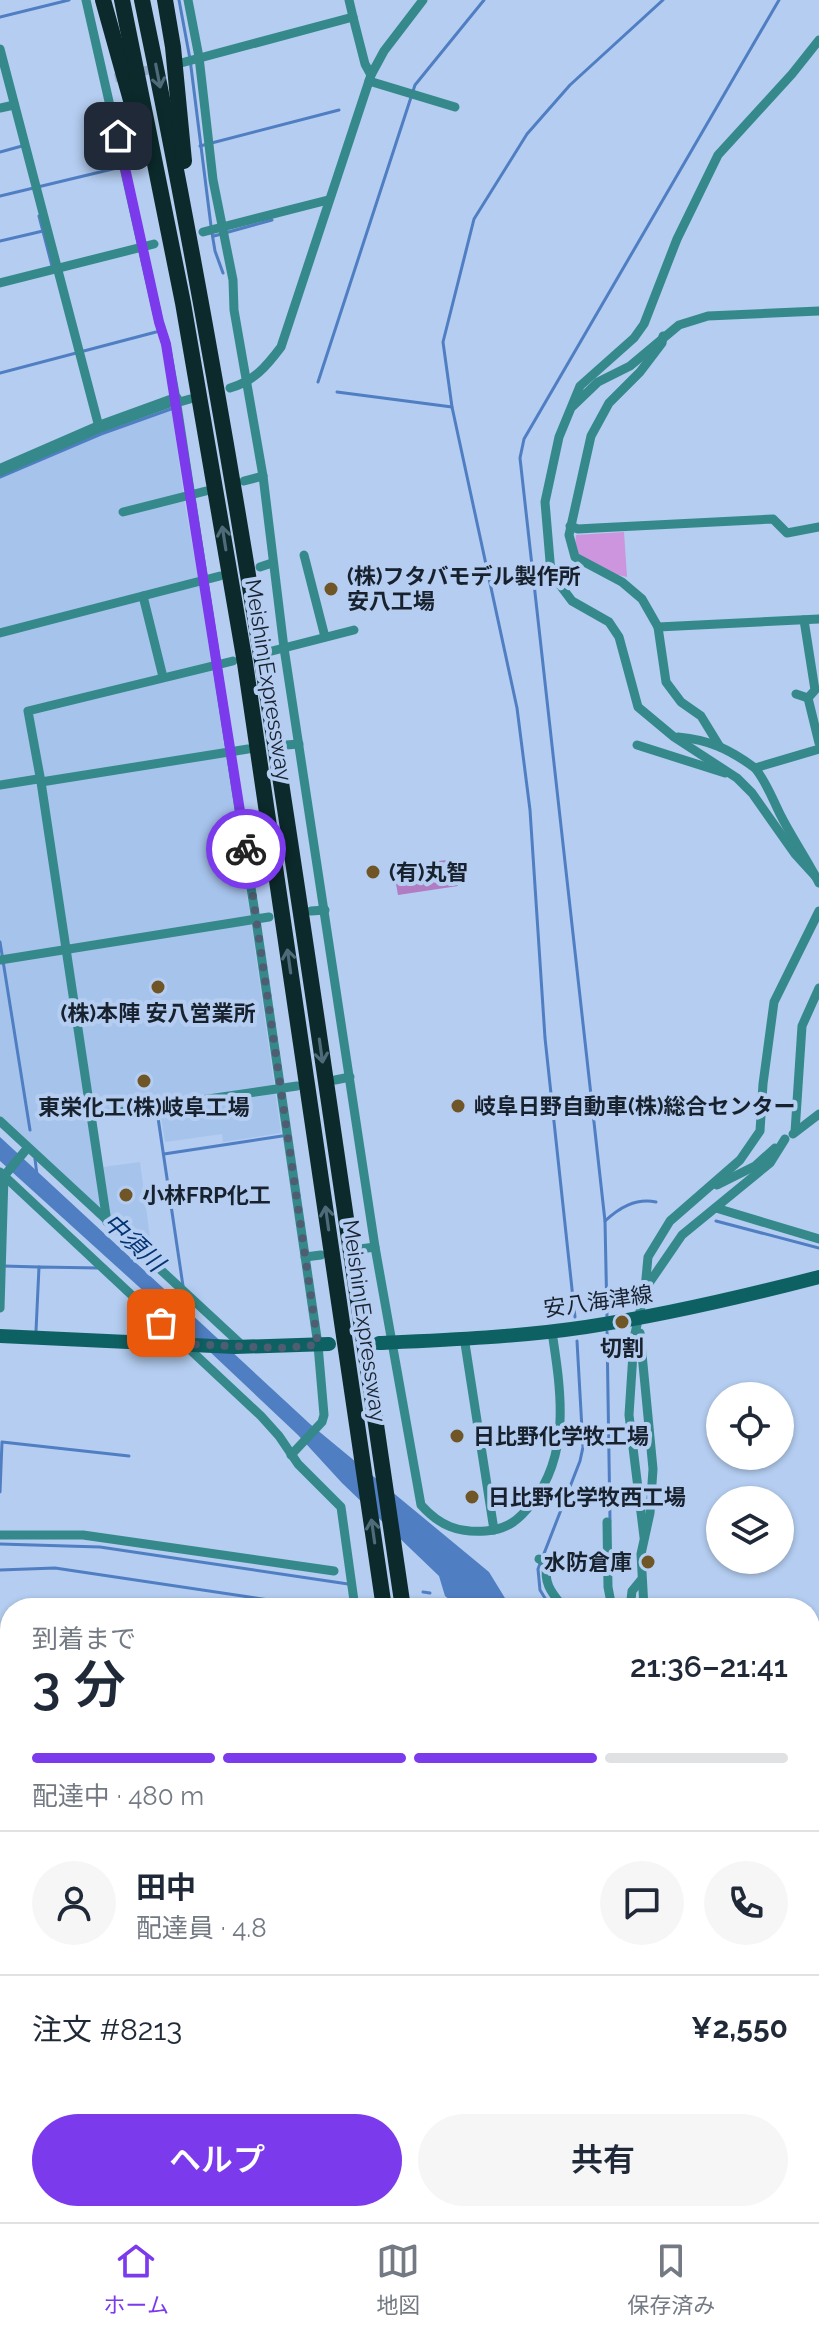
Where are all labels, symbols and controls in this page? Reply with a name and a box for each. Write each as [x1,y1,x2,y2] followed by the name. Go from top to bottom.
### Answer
[151,63,166,89] one-way arrow
[84,102,152,170] pin
[96,114,140,158] icon: home
[216,526,231,551] one-way arrow
[347,563,581,614] place label: (株)フタバモデル製作所 安八工場
[240,577,298,783] street label: Meishin Expressway
[322,580,340,598] marker: (株)フタバモデル製作所 安八工場
[206,809,286,889] courier
[224,827,268,871] icon: bike
[389,859,469,885] place label: (有)丸智
[364,863,382,881] marker: (有)丸智
[281,949,296,974] one-way arrow
[149,978,167,996] marker: (株)本陣 安八営業所
[61,1000,255,1026] place label: (株)本陣 安八営業所
[314,1038,329,1063] one-way arrow
[135,1072,153,1090] marker: 東栄化工(株)岐阜工場
[474,1093,796,1119] place label: 岐阜日野自動車(株)総合センター
[38,1094,250,1120] place label: 東栄化工(株)岐阜工場
[449,1097,467,1115] marker: 岐阜日野自動車(株)総合センター
[142,1182,271,1208] place label: 小林FRP化工
[117,1186,135,1204] marker: 小林FRP化工
[319,1206,334,1231] one-way arrow
[98,1207,172,1279] water label: 中須川
[338,1218,392,1424] street label: Meishin Expressway
[542,1280,654,1322] street label: 安八海津線
[127,1289,195,1357] pin
[139,1301,183,1345] icon: bag
[613,1313,631,1331] marker: 切割
[600,1335,644,1361] place label: 切割
[706,1382,794,1574] map controls
[706,1382,794,1470] button: locate
[473,1423,649,1449] place label: 日比野化学牧工場
[448,1427,466,1445] marker: 日比野化学牧工場
[488,1484,686,1510] place label: 日比野化学牧西工場
[706,1486,794,1574] button: layers
[463,1488,481,1506] marker: 日比野化学牧西工場
[365,1519,380,1544] one-way arrow
[544,1549,632,1575] place label: 水防倉庫
[639,1553,657,1571] marker: 水防倉庫
[32,1624,136,1654] text: 到着まで
[630,1649,788,1684] text: 21:36–21:41
[32,1654,125,1715] text: 3 分
[32,1781,204,1811] text: 配達中 · 480 m
[32,1861,116,1945] button: person
[600,1861,684,1945] button: chat
[704,1861,788,1945] button: phone
[136,1870,196,1905] text: 田中
[136,1913,267,1943] text: 配達員 · 4.8
[691,2010,788,2045] text: ¥2,550
[32,2012,182,2047] text: 注文 #8213
[32,2114,402,2206] button: ヘルプ
[418,2114,788,2206] button: 共有
[104,2239,169,2319] tab: ホーム
[376,2239,420,2319] tab: 地図
[627,2239,715,2319] tab: 保存済み

